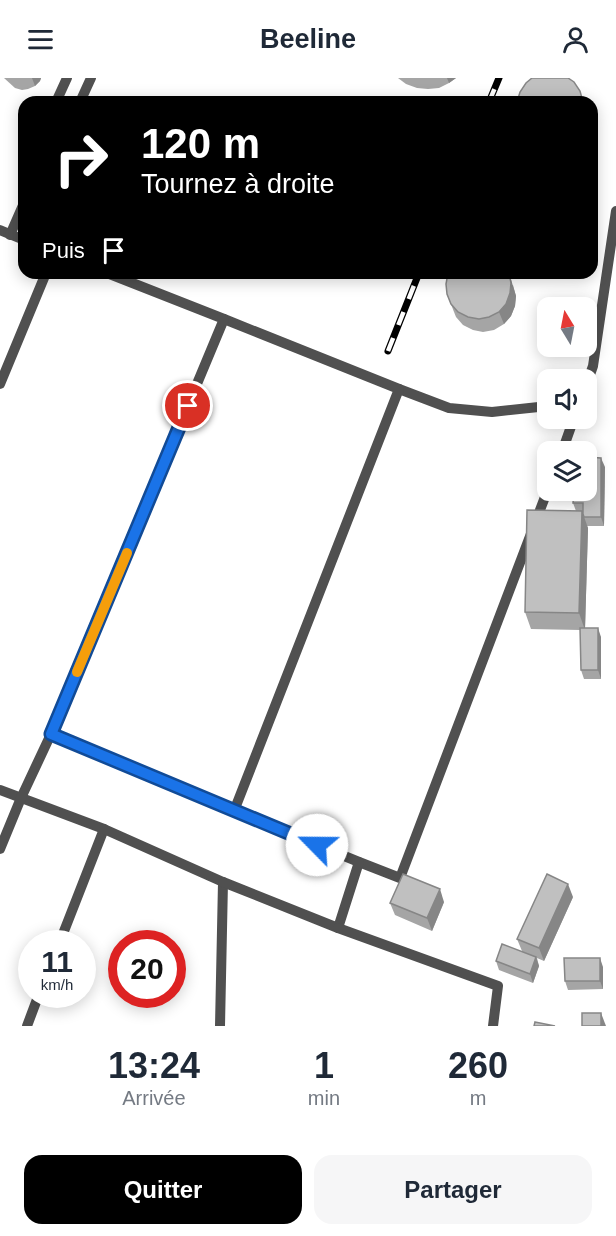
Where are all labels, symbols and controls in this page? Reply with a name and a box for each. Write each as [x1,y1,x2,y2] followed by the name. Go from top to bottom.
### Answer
[24,23,57,56] icon: menu
[559,23,592,56] icon: person
[260,24,356,54] text: Beeline
[42,120,120,198] icon: right
[141,120,260,167] text: 120 m
[141,169,335,199] text: Tournez à droite
[97,234,130,267] icon: arrive
[42,238,85,263] text: Puis
[537,297,597,357] north arrow
[537,297,597,501] map controls
[537,369,597,429] button: sound
[162,380,213,431] pin
[171,389,204,422] icon: arrive
[537,441,597,501] button: layers
[285,813,349,877] position arrow
[108,930,186,1008] speed limit sign: 20
[41,945,73,978] text: 11
[41,976,73,993] text: km/h
[108,1045,200,1086] text: 13:24
[314,1045,334,1086] text: 1
[448,1045,508,1086] text: 260
[122,1087,186,1109] text: Arrivée
[308,1087,340,1109] text: min
[470,1087,486,1109] text: m
[24,1155,302,1224] button: Quitter
[314,1155,592,1224] button: Partager

